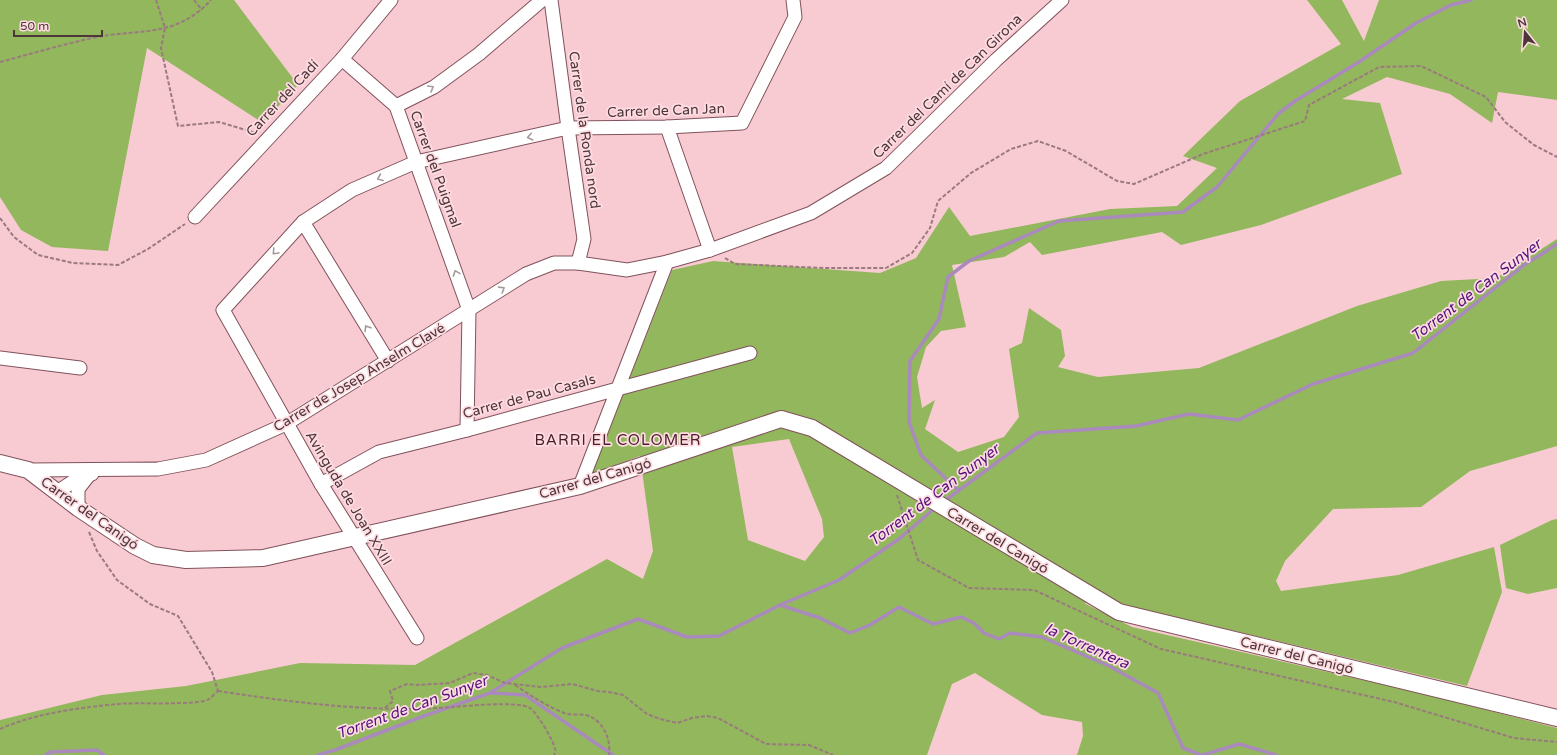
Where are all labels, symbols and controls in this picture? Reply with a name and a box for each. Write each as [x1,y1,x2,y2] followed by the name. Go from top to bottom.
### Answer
[869,10,1025,162] street label: Carrer del Camí de Can Girona
[14,12,102,38] scale bar
[1505,12,1545,52] north arrow
[1516,15,1528,30] text: N
[20,19,49,33] text: 50 m
[565,50,604,210] street label: Carrer de la Ronda nord
[242,56,323,140] street label: Carrer del Cadí
[427,86,434,93] one-way arrow
[607,100,725,121] street label: Carrer de Can Jan
[406,108,465,230] street label: Carrer del Puigmal
[527,132,533,140] one-way arrow
[376,173,383,181] one-way arrow
[1407,234,1547,345] water label: Torrent de Can Sunyer
[273,247,280,255] one-way arrow
[452,270,460,277] one-way arrow
[498,286,505,294] one-way arrow
[270,319,448,436] street label: Carrer de Josep Anselm Clavé
[365,325,372,332] one-way arrow
[461,370,598,422] street label: Carrer de Pau Casals
[302,428,395,569] street label: Avinguda de Joan XXIII
[534,431,702,449] district label: BARRI EL COLOMER
[865,439,1005,550] water label: Torrent de Can Sunyer
[537,454,653,503] street label: Carrer del Canigó
[37,473,142,554] street label: Carrer del Canigó
[944,503,1052,578] street label: Carrer del Canigó
[1042,619,1132,673] water label: la Torrentera
[1239,633,1355,678] street label: Carrer del Canigó
[334,671,492,743] water label: Torrent de Can Sunyer

